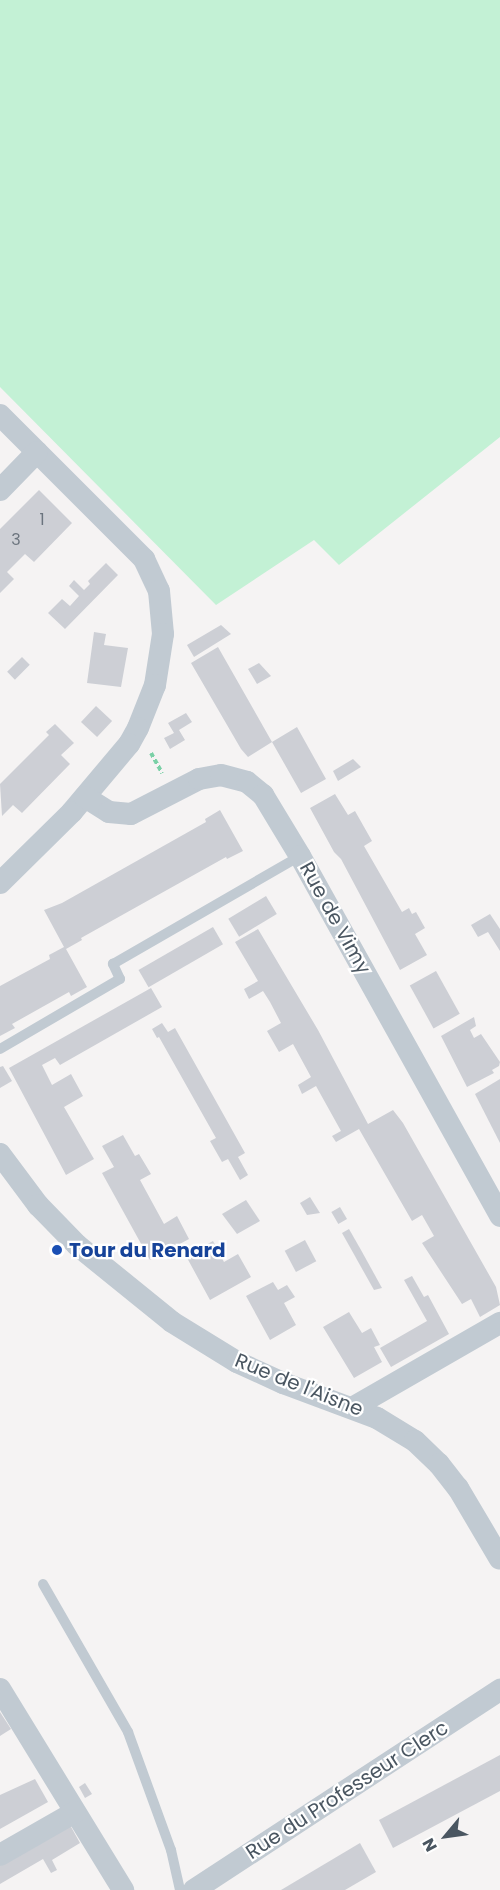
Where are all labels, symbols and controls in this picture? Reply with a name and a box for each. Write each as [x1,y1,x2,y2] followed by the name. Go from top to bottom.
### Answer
[39,510,45,530] house number: 1
[11,530,21,550] house number: 3
[294,858,376,978] street label: Rue de Vimy
[69,1238,226,1262] place label: Tour du Renard
[50,1243,64,1257] marker: Tour du Renard
[231,1348,367,1422] street label: Rue de l'Aisne
[241,1716,453,1864] street label: Rue du Professeur Clerc
[416,1806,476,1866] north arrow
[417,1834,443,1856] text: N

